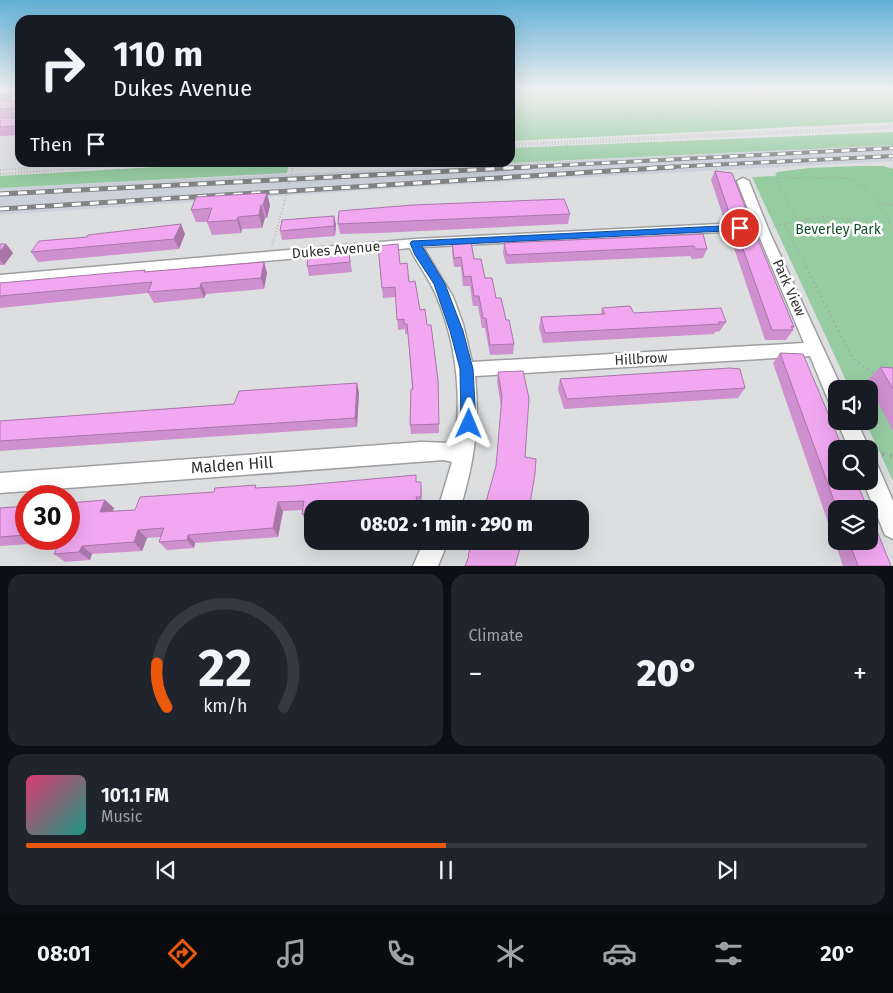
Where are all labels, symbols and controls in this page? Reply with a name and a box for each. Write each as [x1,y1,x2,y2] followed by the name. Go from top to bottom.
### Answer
[113,33,203,75] text: 110 m
[30,35,95,100] icon: right
[113,75,252,102] text: Dukes Avenue
[82,130,110,158] icon: arrive
[30,133,72,156] text: Then
[719,207,761,249] pin
[726,214,754,242] icon: arrive
[795,221,882,238] park label: Beverley Park
[291,238,381,262] street label: Dukes Avenue
[769,257,809,319] street label: Park View
[614,349,668,369] street label: Hillbrow
[828,380,878,550] map controls
[828,380,878,430] button: sound
[442,397,494,449] position arrow
[828,440,878,490] button: search
[190,453,274,477] street label: Malden Hill
[15,485,80,550] speed limit sign: 30
[828,500,878,550] button: layers
[360,513,533,536] text: 08:02 · 1 min · 290 m
[469,626,523,645] text: Climate
[198,637,252,700] text: 22
[637,650,699,696] text: 20°
[469,657,483,690] text: −
[853,657,867,690] text: +
[203,695,247,717] text: km/h
[101,784,169,807] text: 101.1 FM
[101,807,142,826] text: Music
[152,856,180,884] icon: previous
[432,856,460,884] icon: pause
[713,856,741,884] icon: next
[165,936,200,971] icon: directions
[274,936,309,971] icon: music
[383,936,418,971] icon: phone
[493,936,528,971] icon: climate
[602,936,637,971] icon: car
[711,936,746,971] icon: filters
[37,940,91,967] text: 08:01
[820,940,856,967] text: 20°

